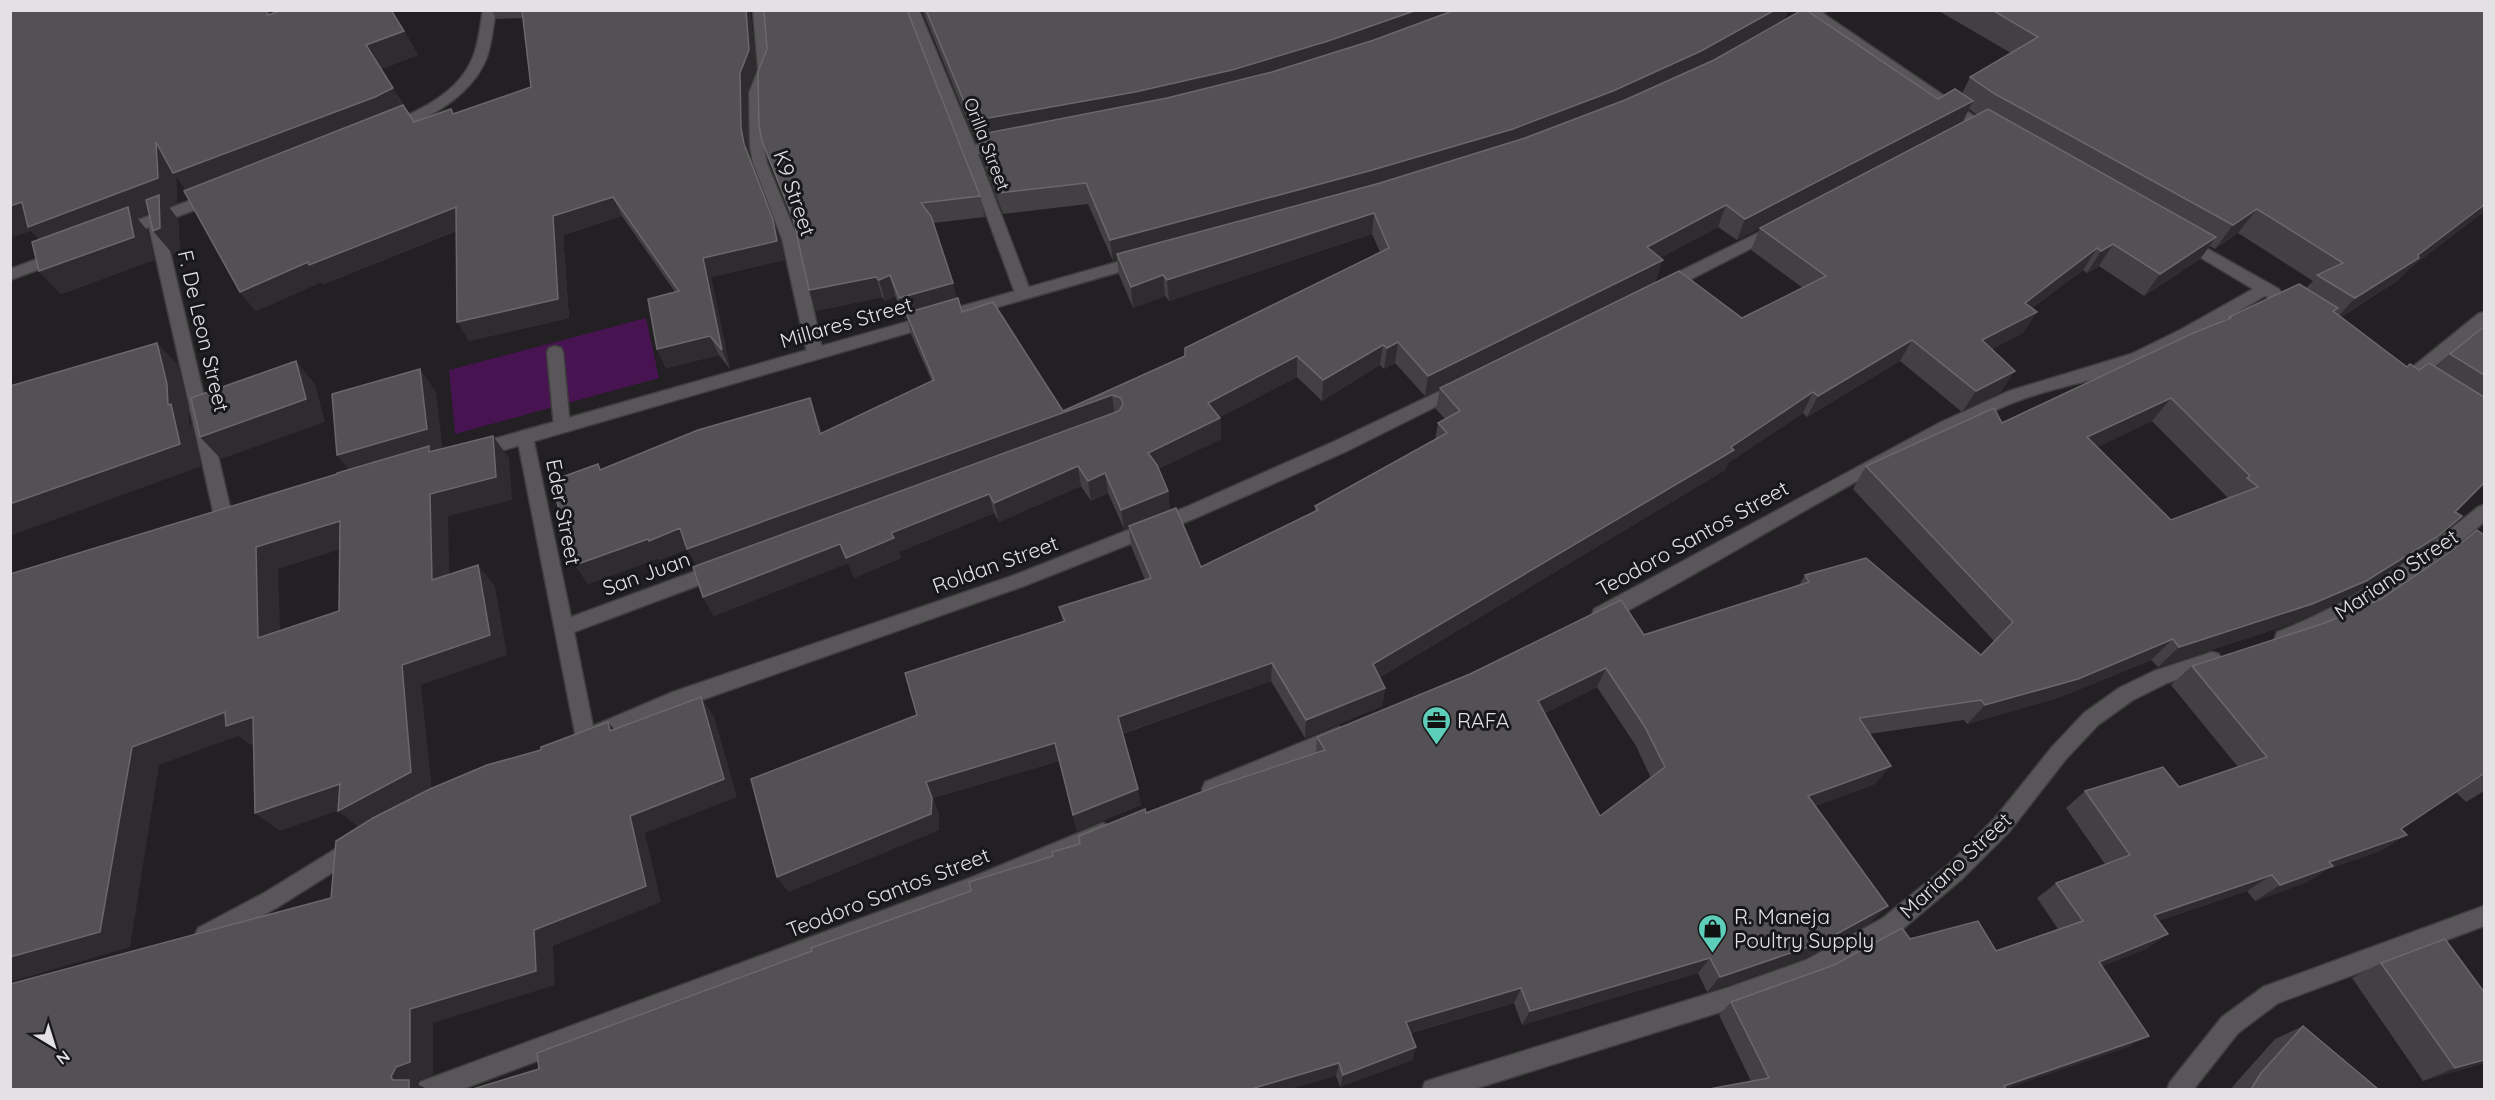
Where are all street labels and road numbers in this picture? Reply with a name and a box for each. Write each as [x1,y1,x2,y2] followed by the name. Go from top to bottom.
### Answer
[959,94,1015,194] street label: Orilla Street
[768,147,822,239] street label: K9 Street
[173,248,235,414] street label: F. De Leon Street
[777,291,915,353] street label: Millares Street
[541,457,587,567] street label: Eder Street
[1591,474,1793,602] street label: Teodoro Santos Street
[2329,523,2463,625] street label: Mariano Street
[929,529,1061,599] street label: Roldan Street
[599,545,693,601] street label: San Juan
[1894,807,2016,923] street label: Mariano Street
[783,841,993,943] street label: Teodoro Santos Street

